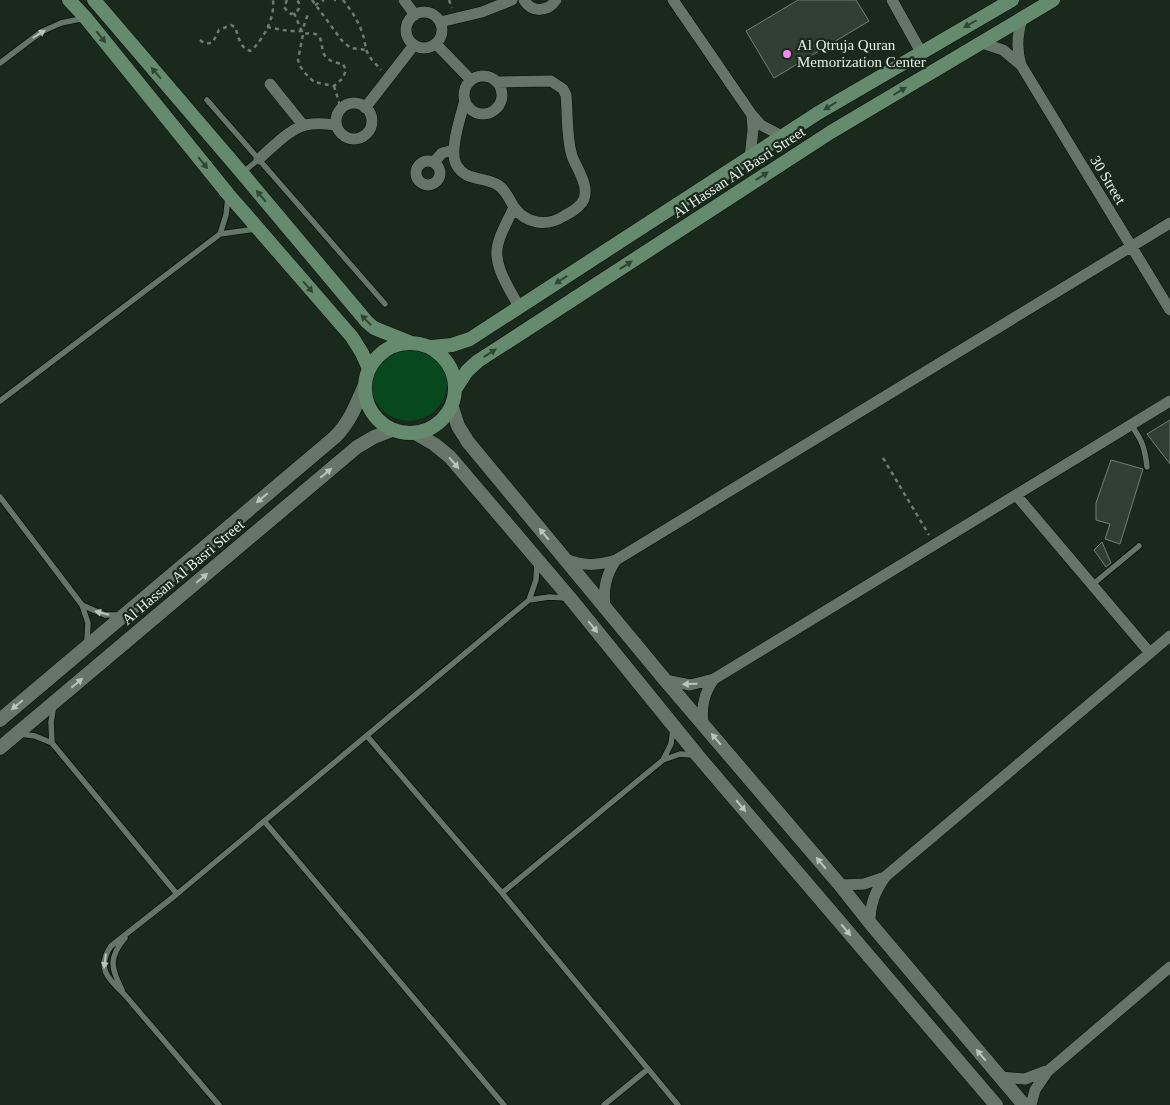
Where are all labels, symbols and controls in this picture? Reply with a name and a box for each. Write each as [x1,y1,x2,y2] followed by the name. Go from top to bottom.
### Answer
[963,20,977,28] one-way arrow
[33,29,46,39] one-way arrow
[95,30,106,43] one-way arrow
[797,37,926,70] place label: Al Qtruja Quran Memorization Center
[781,48,793,60] marker: Al Qtruja Quran Memorization Center
[150,67,162,79] one-way arrow
[894,86,907,95] one-way arrow
[823,101,836,110] one-way arrow
[670,123,809,221] street label: Al Hassan Al Basri Street
[1087,153,1129,208] street label: 30 Street
[197,157,208,170] one-way arrow
[755,171,769,181] one-way arrow
[256,190,267,203] one-way arrow
[619,260,632,269] one-way arrow
[554,275,568,284] one-way arrow
[303,280,314,293] one-way arrow
[360,315,372,327] one-way arrow
[483,349,496,358] one-way arrow
[448,456,460,468] one-way arrow
[319,468,332,479] one-way arrow
[256,493,269,504] one-way arrow
[119,516,248,628] street label: Al Hassan Al Basri Street
[539,528,550,541] one-way arrow
[195,572,207,584] one-way arrow
[95,609,110,617] one-way arrow
[587,620,598,633] one-way arrow
[71,677,83,689] one-way arrow
[681,680,697,688] one-way arrow
[12,699,24,711] one-way arrow
[711,733,722,745] one-way arrow
[735,799,746,812] one-way arrow
[816,856,827,869] one-way arrow
[840,923,852,935] one-way arrow
[101,953,109,969] one-way arrow
[976,1048,987,1061] one-way arrow

